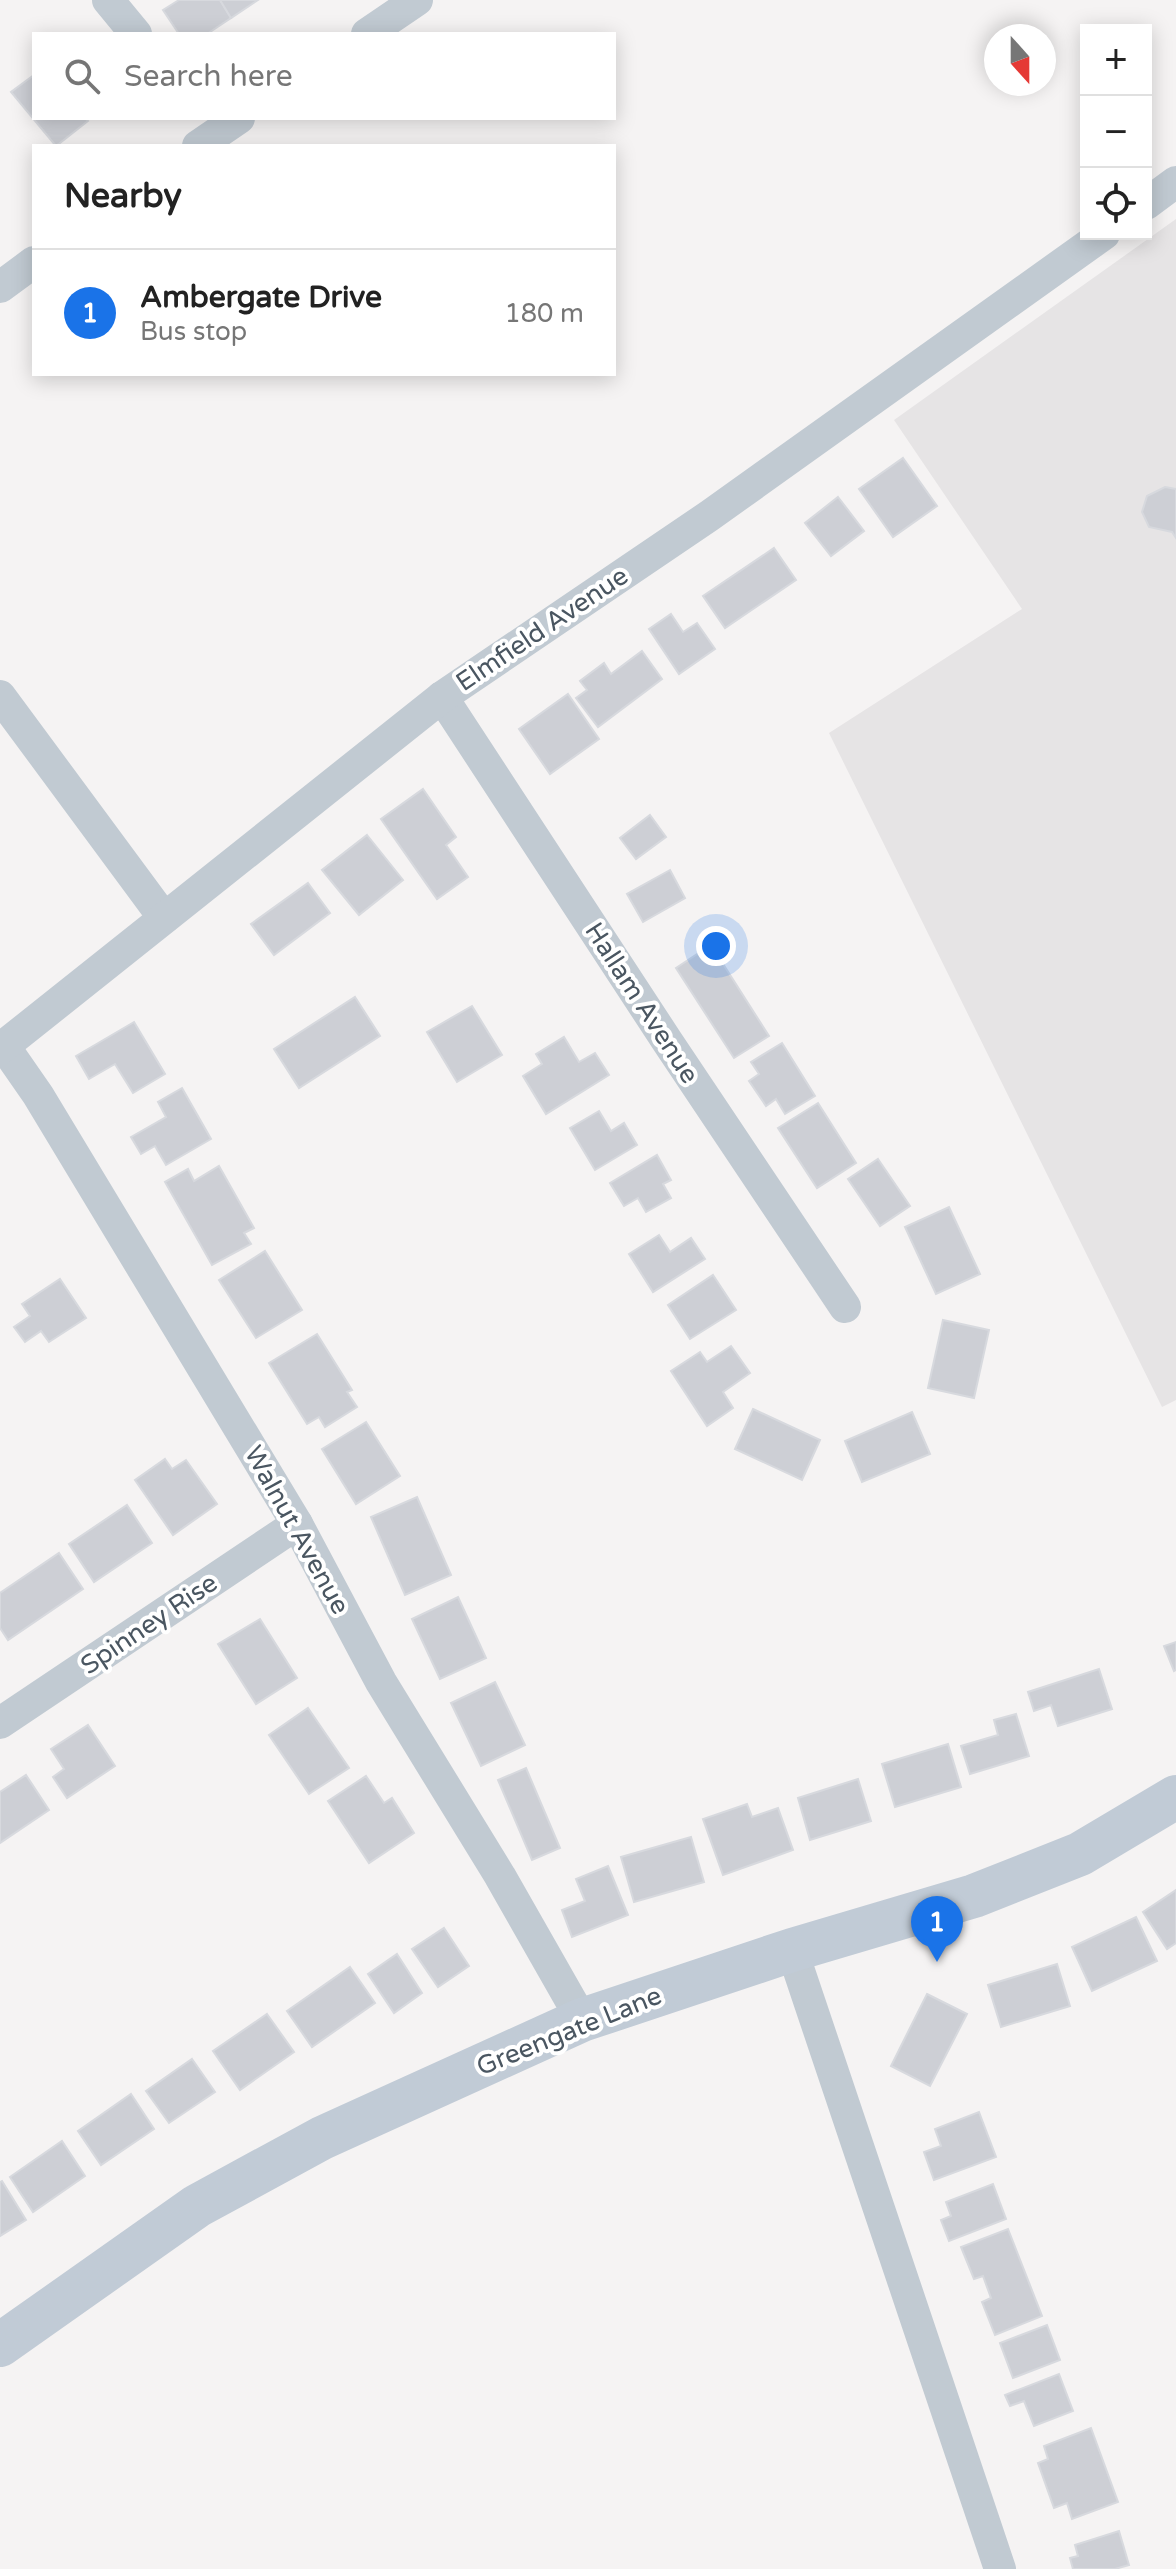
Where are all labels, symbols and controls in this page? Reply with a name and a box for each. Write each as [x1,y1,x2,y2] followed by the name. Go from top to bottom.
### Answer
[984,24,1056,96] north arrow
[1080,24,1152,240] map controls
[1080,24,1152,96] button: +
[32,32,616,120] search box
[60,54,104,98] icon: search
[124,58,293,95] text: Search here
[1080,96,1152,168] button: −
[1080,168,1152,240] button: locate
[64,176,182,217] text: Nearby
[140,279,382,316] text: Ambergate Drive
[82,298,98,329] text: 1
[504,298,584,329] text: 180 m
[140,316,247,347] text: Bus stop
[450,560,634,698] street label: Elmfield Avenue
[578,917,706,1089] street label: Hallam Avenue
[696,926,736,966] your location
[238,1440,356,1620] street label: Walnut Avenue
[75,1567,223,1681] street label: Spinney Rise
[911,1896,963,1962] pin: 1
[472,1980,666,2082] street label: Greengate Lane

